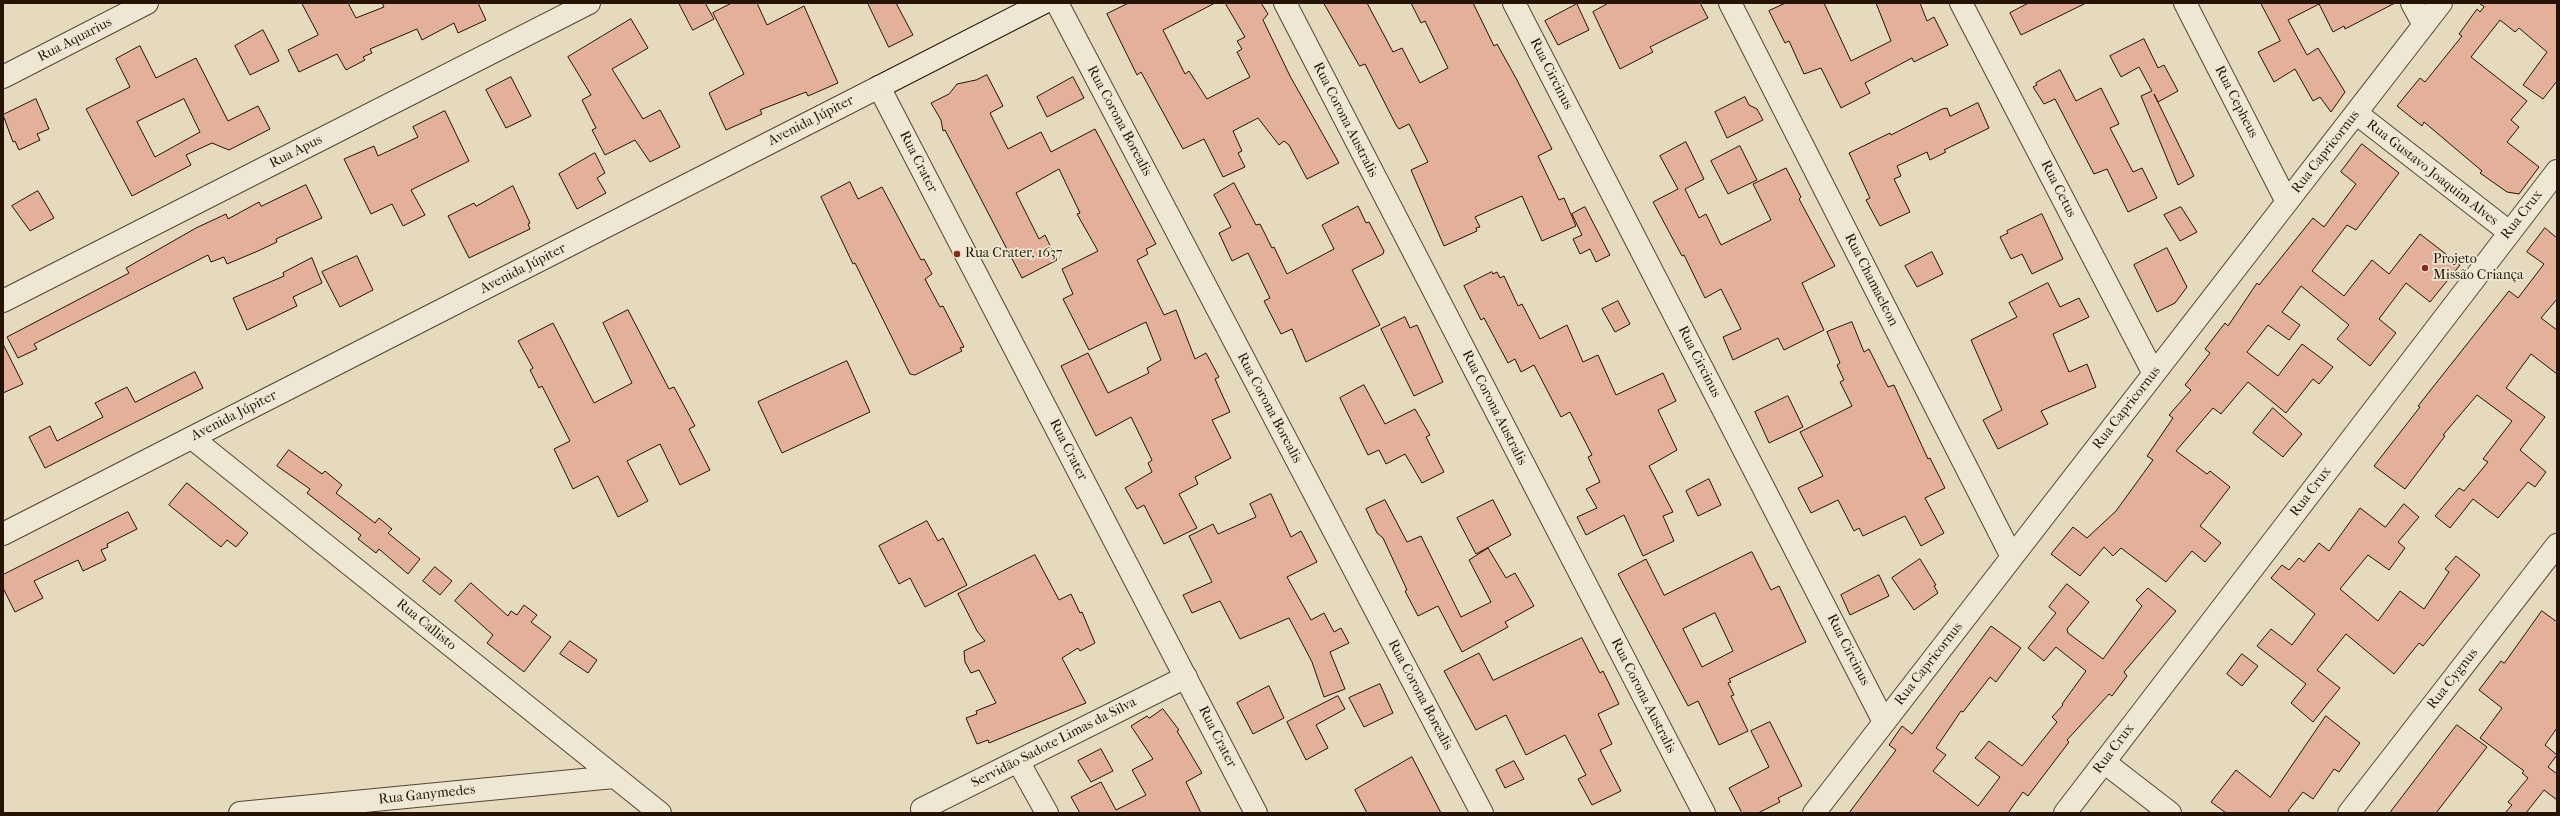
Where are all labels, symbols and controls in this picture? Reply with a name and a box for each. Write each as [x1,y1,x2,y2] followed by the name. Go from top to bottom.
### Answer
[35,14,115,66] street label: Rua Aquarius
[1526,35,1576,113] street label: Rua Circinus
[1309,60,1381,180] street label: Rua Corona Australis
[1083,63,1155,179] street label: Rua Corona Borealis
[2211,63,2261,141] street label: Rua Cepheus
[765,92,857,150] street label: Avenida Júpiter
[2288,107,2364,197] street label: Rua Capricornus
[2363,116,2501,230] street label: Rua Gustavo Joaquim Alves
[895,128,941,196] street label: Rua Crater
[267,132,325,172] street label: Rua Apus
[2036,158,2080,220] street label: Rua Cetus
[2498,187,2546,243] street label: Rua Crux
[1840,231,1902,329] street label: Rua Chamaeleon
[477,240,569,298] street label: Avenida Júpiter
[965,246,1063,262] place label: Rua Crater, 1637
[952,249,962,259] marker: Rua Crater, 1637
[2433,252,2524,284] place label: Projeto Missão Criança
[2420,263,2430,273] marker: Projeto Missão Criança
[1674,323,1724,401] street label: Rua Circinus
[1458,348,1530,468] street label: Rua Corona Australis
[1233,350,1305,466] street label: Rua Corona Borealis
[2089,363,2165,453] street label: Rua Capricornus
[188,387,280,445] street label: Avenida Júpiter
[1045,416,1091,484] street label: Rua Crater
[2287,464,2335,520] street label: Rua Crux
[393,596,459,654] street label: Rua Callisto
[1823,611,1873,689] street label: Rua Circinus
[1891,619,1967,709] street label: Rua Capricornus
[1607,636,1679,756] street label: Rua Corona Australis
[1384,637,1456,753] street label: Rua Corona Borealis
[2424,645,2482,713] street label: Rua Cygnus
[969,694,1139,792] street label: Servidão Sadote Limas da Silva
[1194,703,1240,771] street label: Rua Crater
[2090,721,2138,777] street label: Rua Crux
[378,782,476,808] street label: Rua Ganymedes

